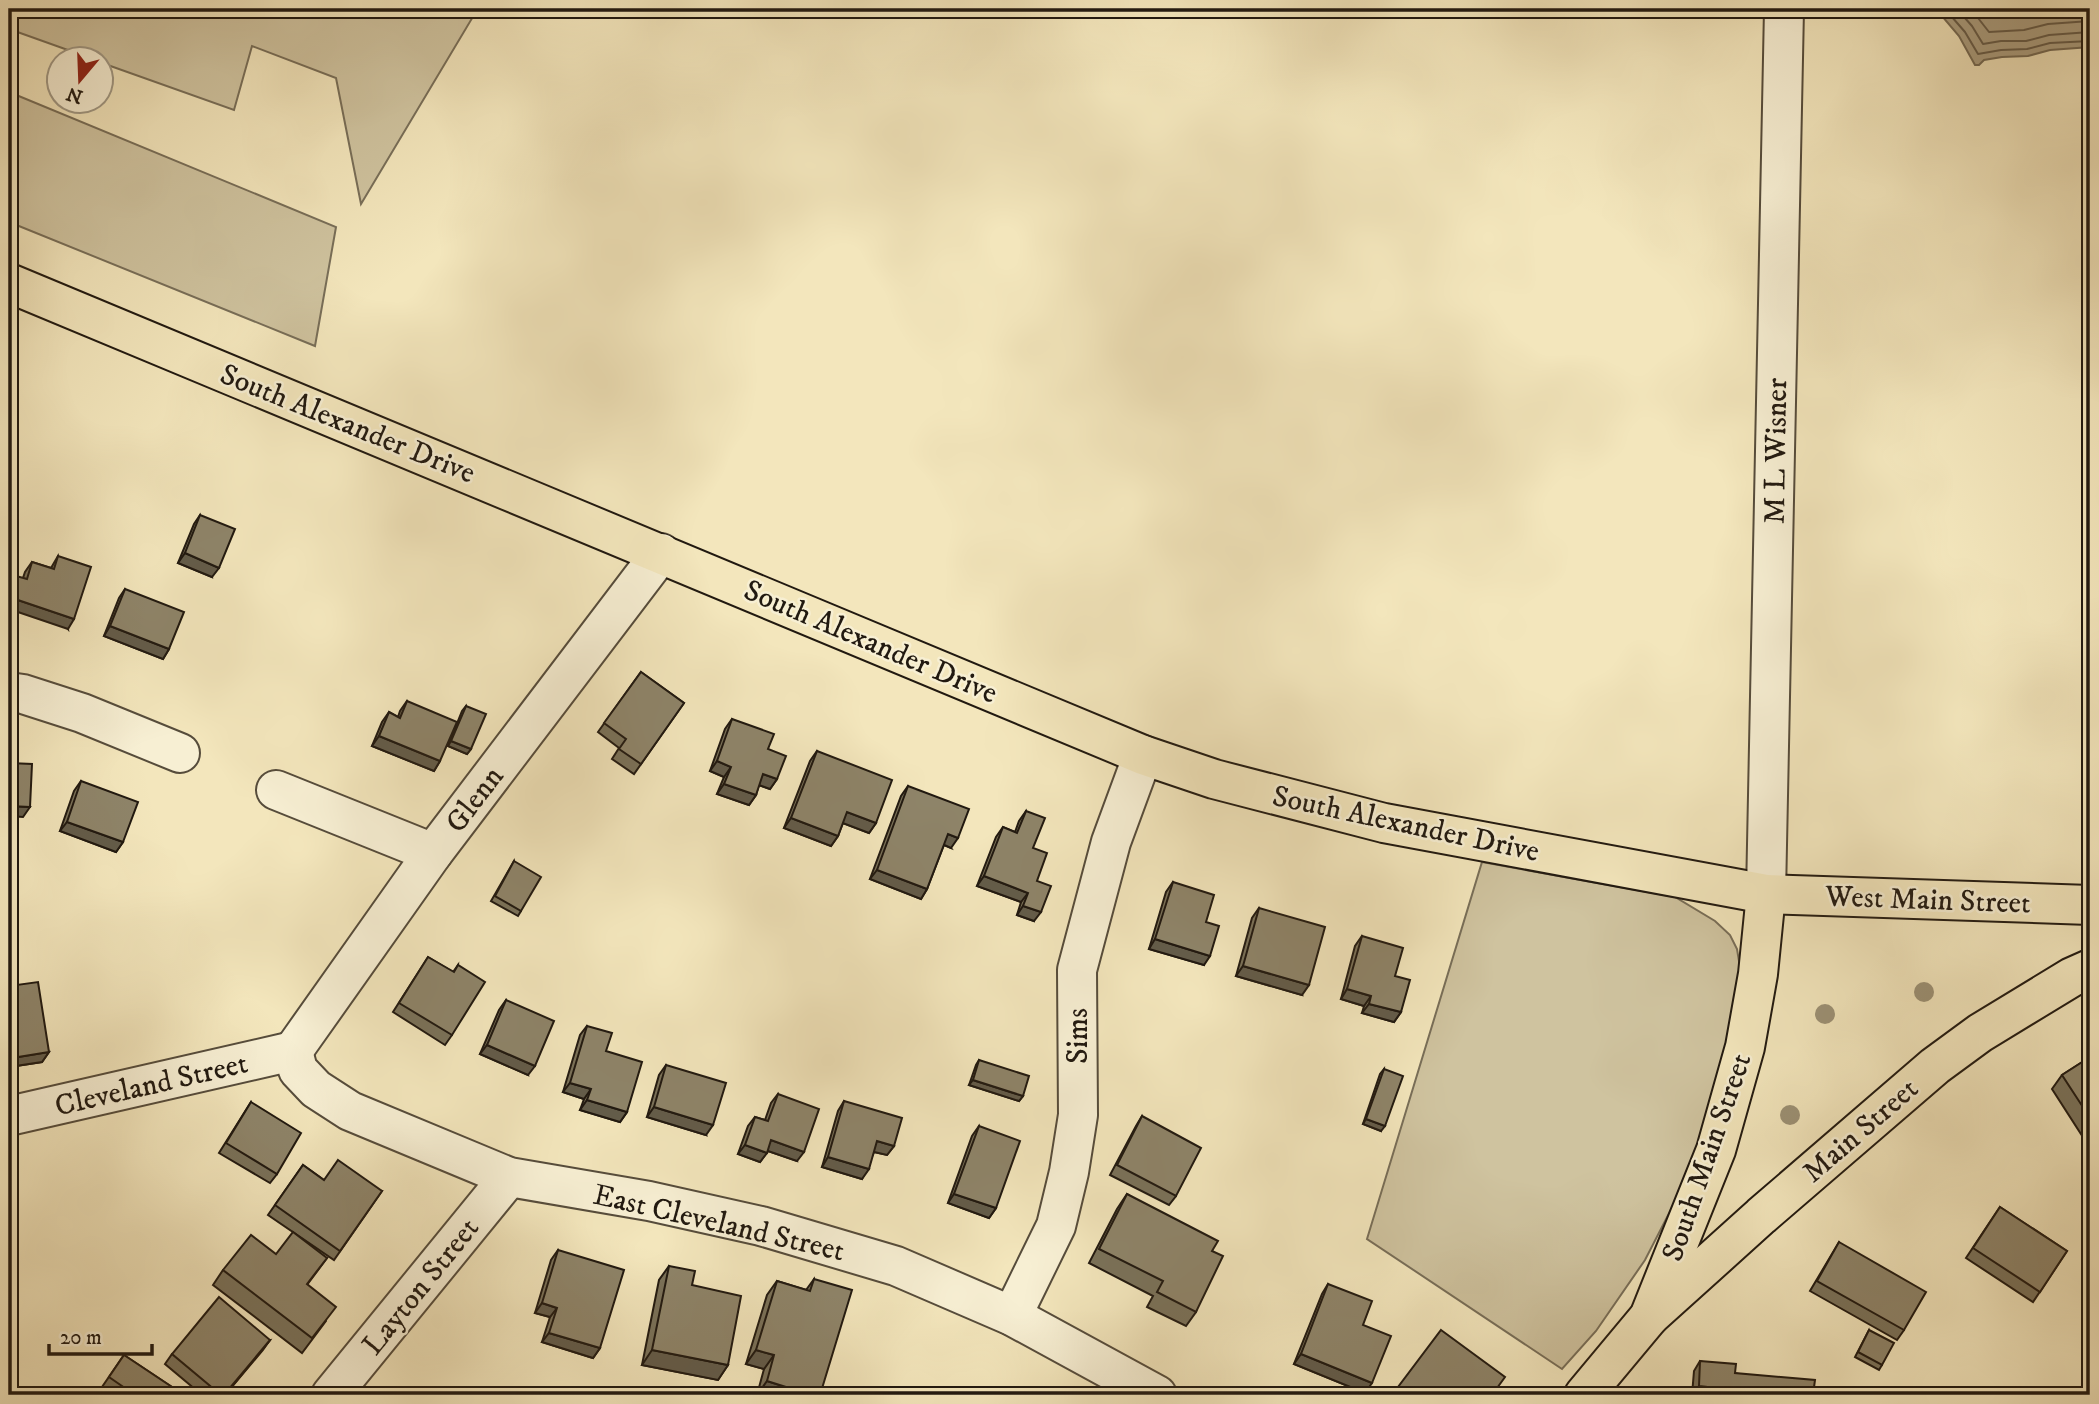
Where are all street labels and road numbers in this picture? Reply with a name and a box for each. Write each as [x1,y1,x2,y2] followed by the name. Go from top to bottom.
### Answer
[214,356,480,492] street label: South Alexander Drive
[1757,378,1796,524] street label: M L Wisner
[738,572,1003,713] street label: South Alexander Drive
[438,759,512,840] street label: Glenn
[1269,778,1543,871] street label: South Alexander Drive
[1824,878,2031,923] street label: West Main Street
[1060,1008,1097,1064] street label: Sims
[51,1045,251,1126] street label: Cleveland Street
[1655,1049,1760,1266] street label: South Main Street
[1796,1071,1926,1191] street label: Main Street
[589,1177,848,1270] street label: East Cleveland Street
[355,1211,488,1363] street label: Layton Street

